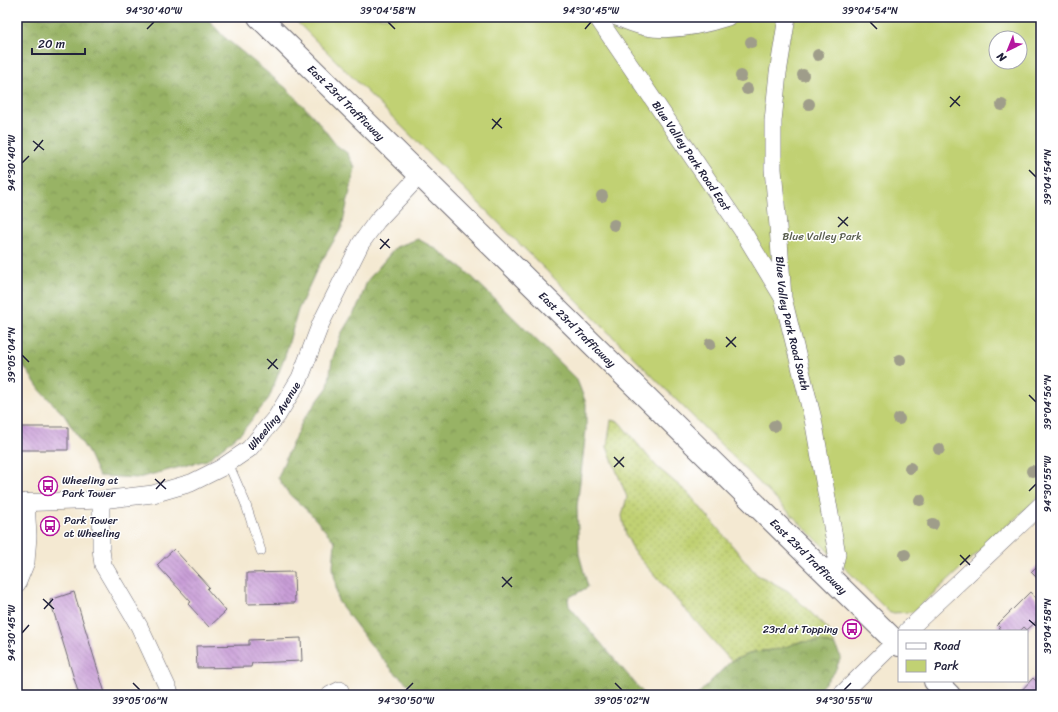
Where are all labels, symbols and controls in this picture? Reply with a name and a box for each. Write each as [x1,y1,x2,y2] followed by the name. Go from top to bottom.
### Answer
[126,2,183,20] text: 94°30'40"W
[360,2,416,20] text: 39°04'58"N
[563,2,619,20] text: 94°30'45"W
[842,2,898,20] text: 39°04'54"N
[32,30,85,56] scale bar
[988,30,1028,70] north arrow
[38,33,65,55] text: 20 m
[992,47,1012,67] text: N
[303,60,389,146] street label: East 23rd Trafficway
[647,97,736,216] street label: Blue Valley Park Road East
[3,134,21,191] text: 94°30'40"W
[1039,149,1057,205] text: 39°04'54"N
[782,227,862,246] park label: Blue Valley Park
[770,256,815,393] street label: Blue Valley Park Road South
[534,287,620,373] street label: East 23rd Trafficway
[3,327,21,383] text: 39°05'04"N
[1039,374,1057,430] text: 39°04'56"N
[243,377,306,455] street label: Wheeling Avenue
[1039,456,1057,512] text: 94°30'55"W
[62,471,119,503] place label: Wheeling at Park Tower
[37,475,59,497] bus stop icon: Wheeling at Park Tower
[64,511,120,543] place label: Park Tower at Wheeling
[765,514,852,599] street label: East 23rd Trafficway
[39,515,61,537] bus stop icon: Park Tower at Wheeling
[1039,598,1057,654] text: 39°04'58"N
[3,605,21,661] text: 94°30'45"W
[841,618,863,640] bus stop icon: 23rd at Topping
[763,620,838,639] place label: 23rd at Topping
[898,630,1028,682] legend
[934,635,961,657] text: Road
[934,655,959,677] text: Park
[112,692,168,710] text: 39°05'06"N
[378,692,435,710] text: 94°30'50"W
[594,692,650,710] text: 39°05'02"N
[816,692,872,710] text: 94°30'55"W

